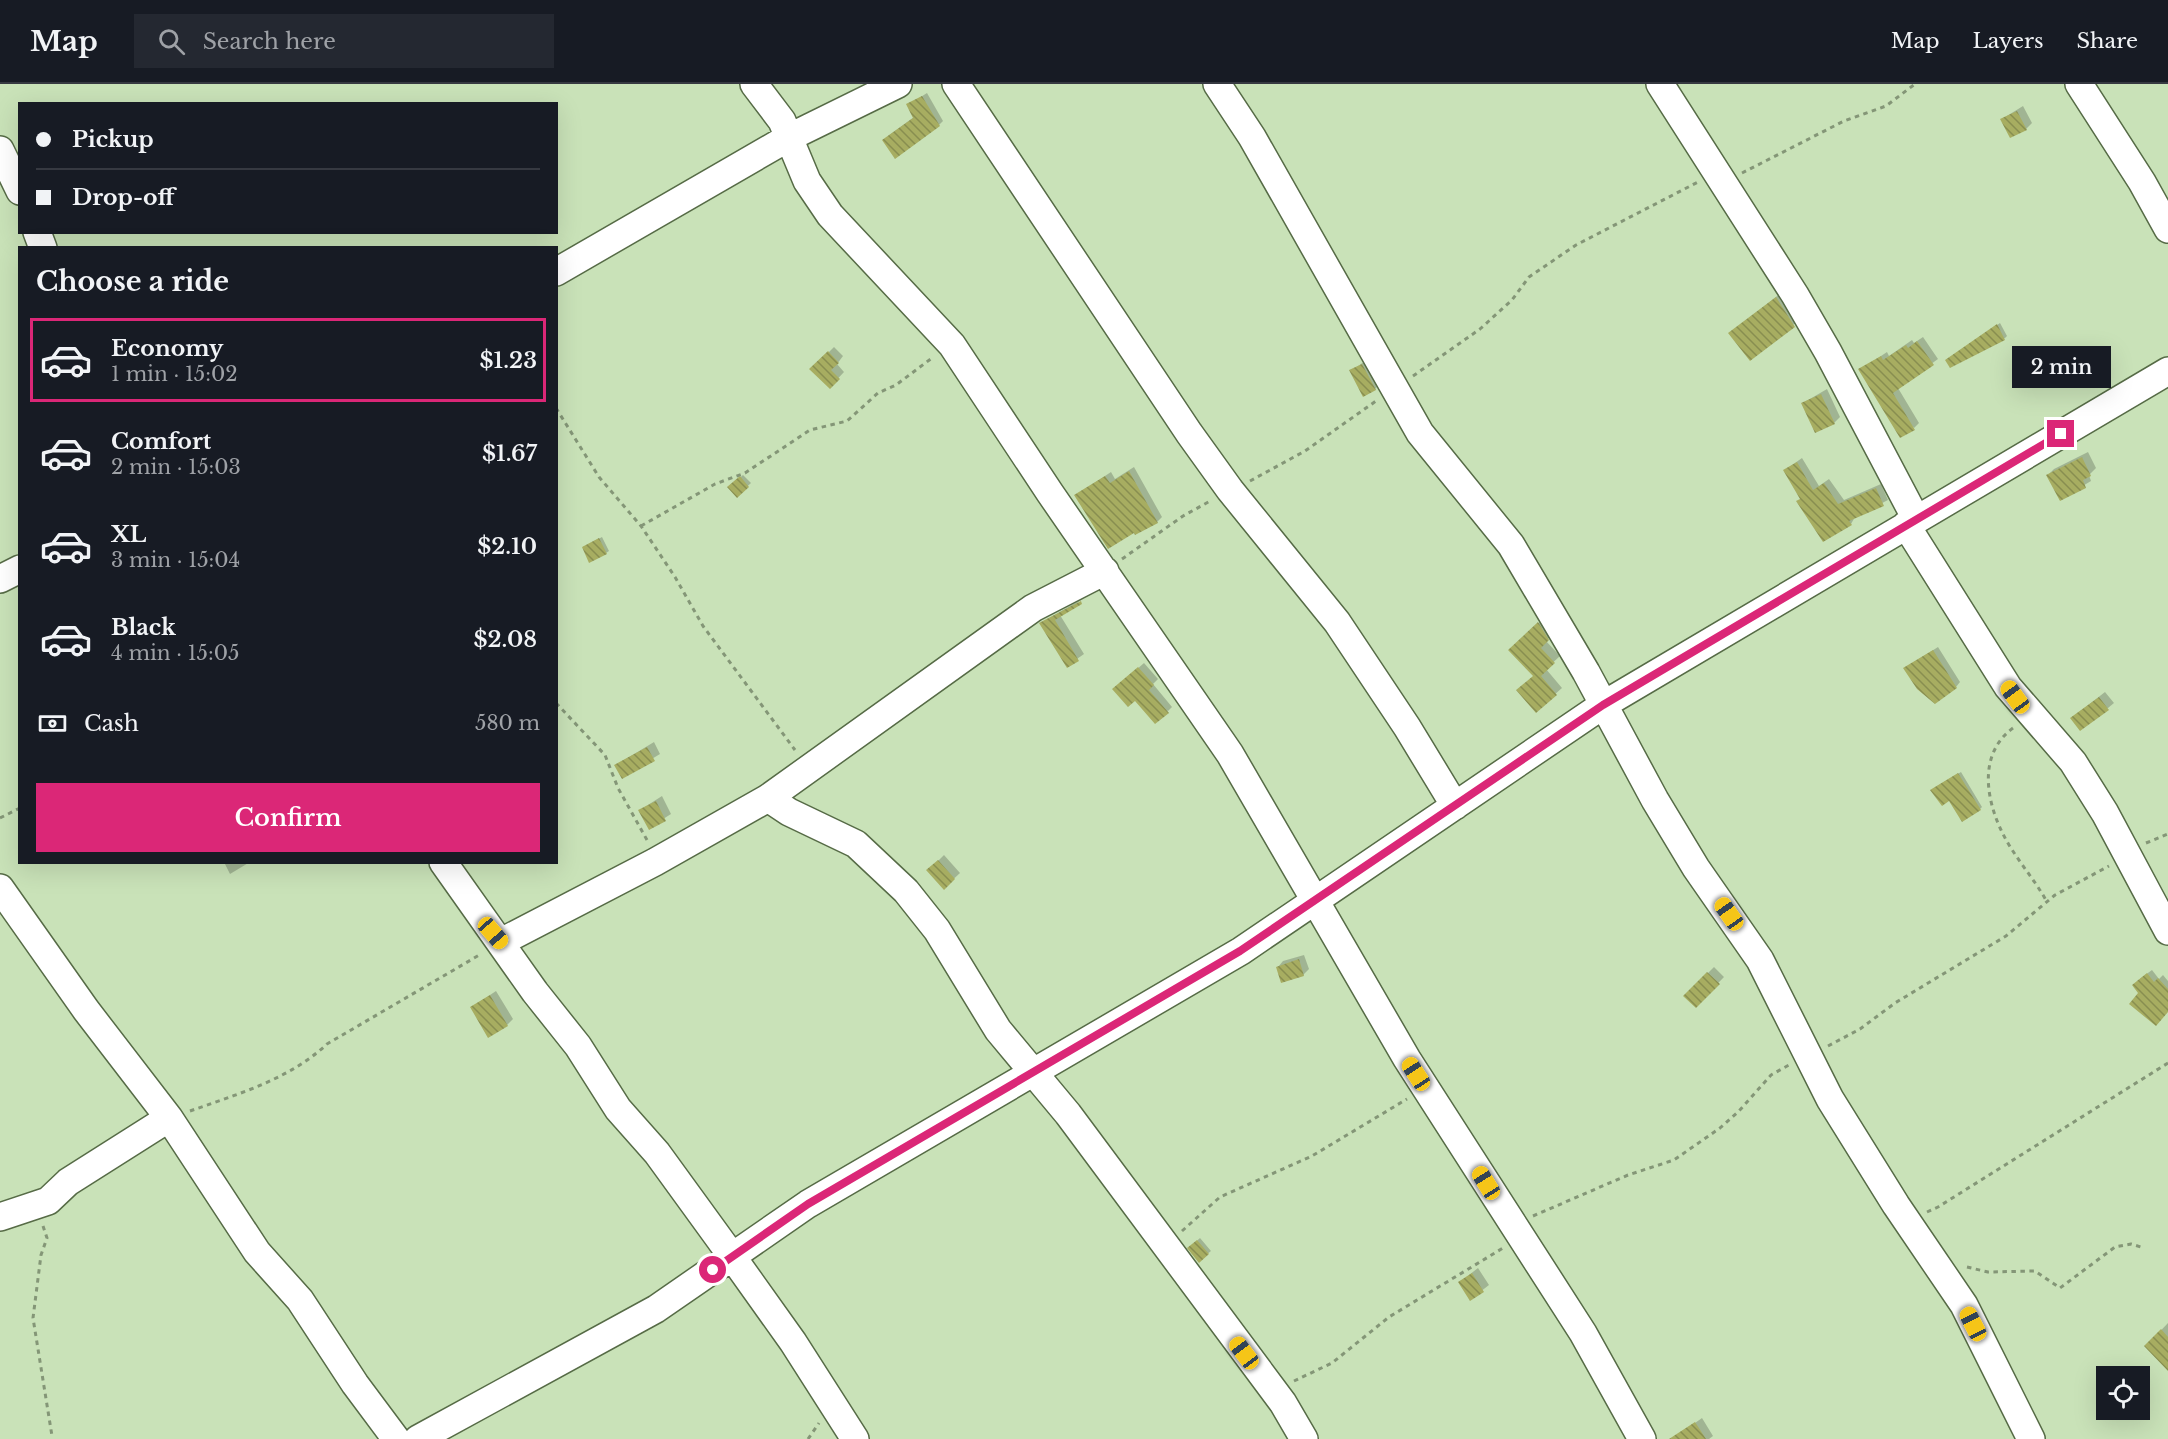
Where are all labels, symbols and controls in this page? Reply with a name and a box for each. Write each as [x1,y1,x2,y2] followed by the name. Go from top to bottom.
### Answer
[134,14,554,68] search box
[30,24,98,59] text: Map
[155,25,188,58] icon: search
[203,28,336,55] text: Search here
[1891,28,1940,54] text: Map
[1973,28,2044,54] text: Layers
[2077,28,2138,54] text: Share
[72,126,154,153] text: Pickup
[72,184,174,211] text: Drop-off
[36,265,229,298] text: Choose a ride
[39,333,93,387] icon: car
[111,335,223,362] text: Economy
[480,347,537,374] text: $1.23
[2012,347,2110,389] callout: 2 min
[2031,355,2092,379] text: 2 min
[111,362,237,386] text: 1 min · 15:02
[2047,420,2074,447] route end
[39,426,93,480] icon: car
[111,428,211,455] text: Comfort
[482,440,537,467] text: $1.67
[111,455,241,479] text: 2 min · 15:03
[39,519,93,573] icon: car
[111,521,146,548] text: XL
[477,533,537,560] text: $2.10
[111,548,240,572] text: 3 min · 15:04
[39,612,93,666] icon: car
[111,614,176,641] text: Black
[473,626,537,653] text: $2.08
[111,641,239,665] text: 4 min · 15:05
[1997,677,2033,717] car
[36,707,69,740] icon: cash
[84,710,139,737] text: Cash
[475,711,540,735] text: 580 m
[36,783,540,852] button: Confirm
[1711,894,1747,934] car
[474,914,512,952] car
[1399,1054,1433,1094] car
[1469,1163,1503,1203] car
[699,1256,726,1283] route start
[1957,1304,1989,1344] car
[1226,1333,1262,1373] car
[2096,1366,2150,1420] map controls
[2096,1366,2150,1420] button: locate

